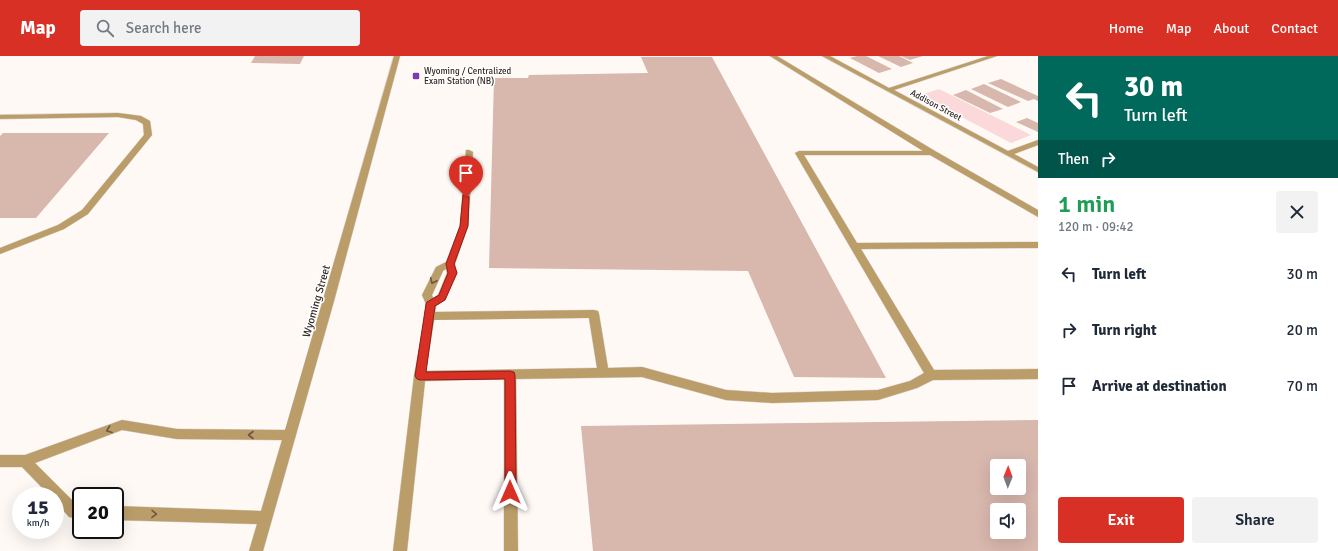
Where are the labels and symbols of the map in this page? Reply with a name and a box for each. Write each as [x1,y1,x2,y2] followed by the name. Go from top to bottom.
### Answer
[424,66,512,87] place label: Wyoming / Centralized Exam Station (NB)
[411,71,421,81] marker: Wyoming / Centralized Exam Station (NB)
[908,87,963,124] street label: Addison Street
[449,156,483,197] pin
[300,263,333,339] street label: Wyoming Street
[430,276,438,284] one-way arrow
[105,426,112,434] one-way arrow
[248,430,254,439] one-way arrow
[990,459,1026,495] north arrow
[489,471,531,513] position arrow
[72,487,124,539] speed limit sign: 20
[151,510,157,518] one-way arrow

